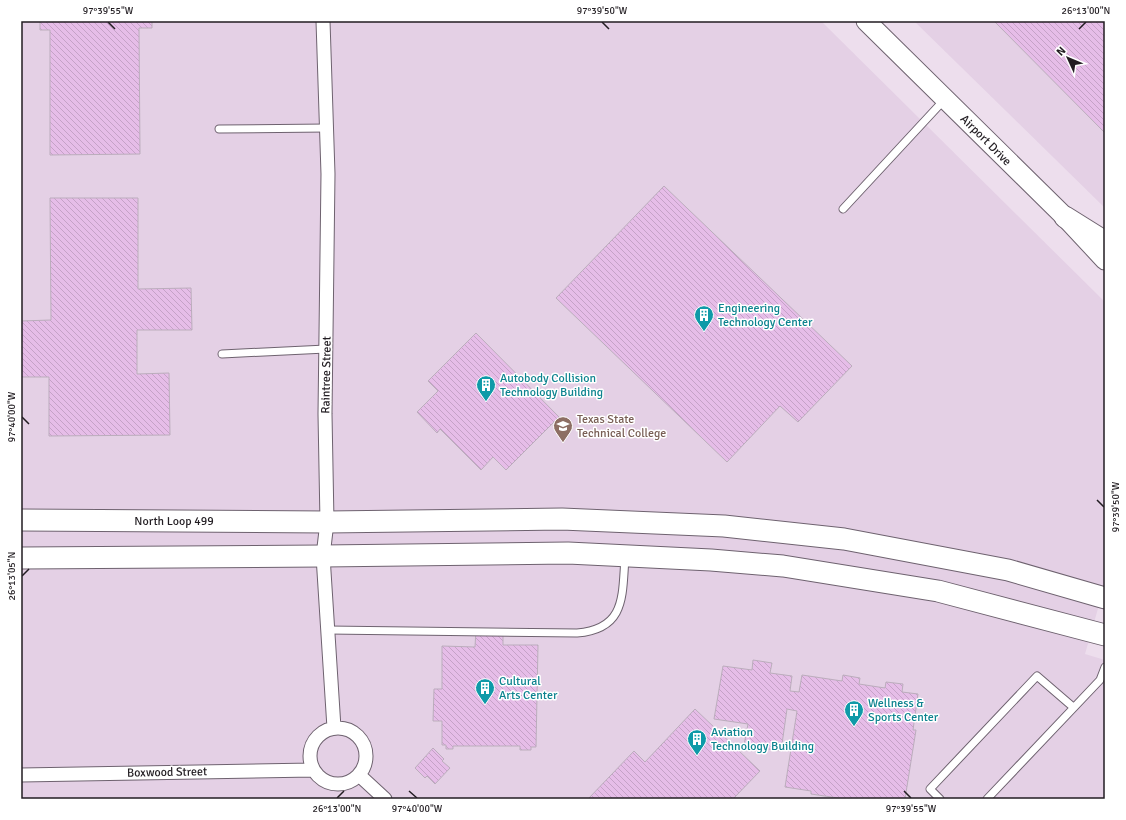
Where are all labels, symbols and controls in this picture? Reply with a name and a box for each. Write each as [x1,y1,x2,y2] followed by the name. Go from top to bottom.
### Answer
[83,5,134,17] text: 97°39'55"W
[577,5,628,17] text: 97°39'50"W
[1062,5,1110,17] text: 26°13'00"N
[1048,38,1088,78] north arrow
[1054,44,1069,59] text: N
[957,112,1014,169] street label: Airport Drive
[718,301,813,330] place label: Engineering Technology Center
[693,304,715,332] building icon: Engineering Technology Center
[318,336,335,414] street label: Raintree Street
[500,371,603,400] place label: Autobody Collision Technology Building
[475,374,497,402] building icon: Autobody Collision Technology Building
[6,391,18,442] text: 97°40'00"W
[577,412,666,441] place label: Texas State Technical College
[552,415,574,443] school or university icon: Texas State Technical College
[1110,481,1122,532] text: 97°39'50"W
[134,514,214,529] street label: North Loop 499
[6,552,18,600] text: 26°13'05"N
[499,674,558,703] place label: Cultural Arts Center
[474,677,496,705] building icon: Cultural Arts Center
[868,696,939,725] place label: Wellness & Sports Center
[843,699,865,727] building icon: Wellness & Sports Center
[711,725,814,754] place label: Aviation Technology Building
[686,728,708,756] building icon: Aviation Technology Building
[127,764,207,781] street label: Boxwood Street
[313,803,361,815] text: 26°13'00"N
[392,803,443,815] text: 97°40'00"W
[886,803,937,815] text: 97°39'55"W

